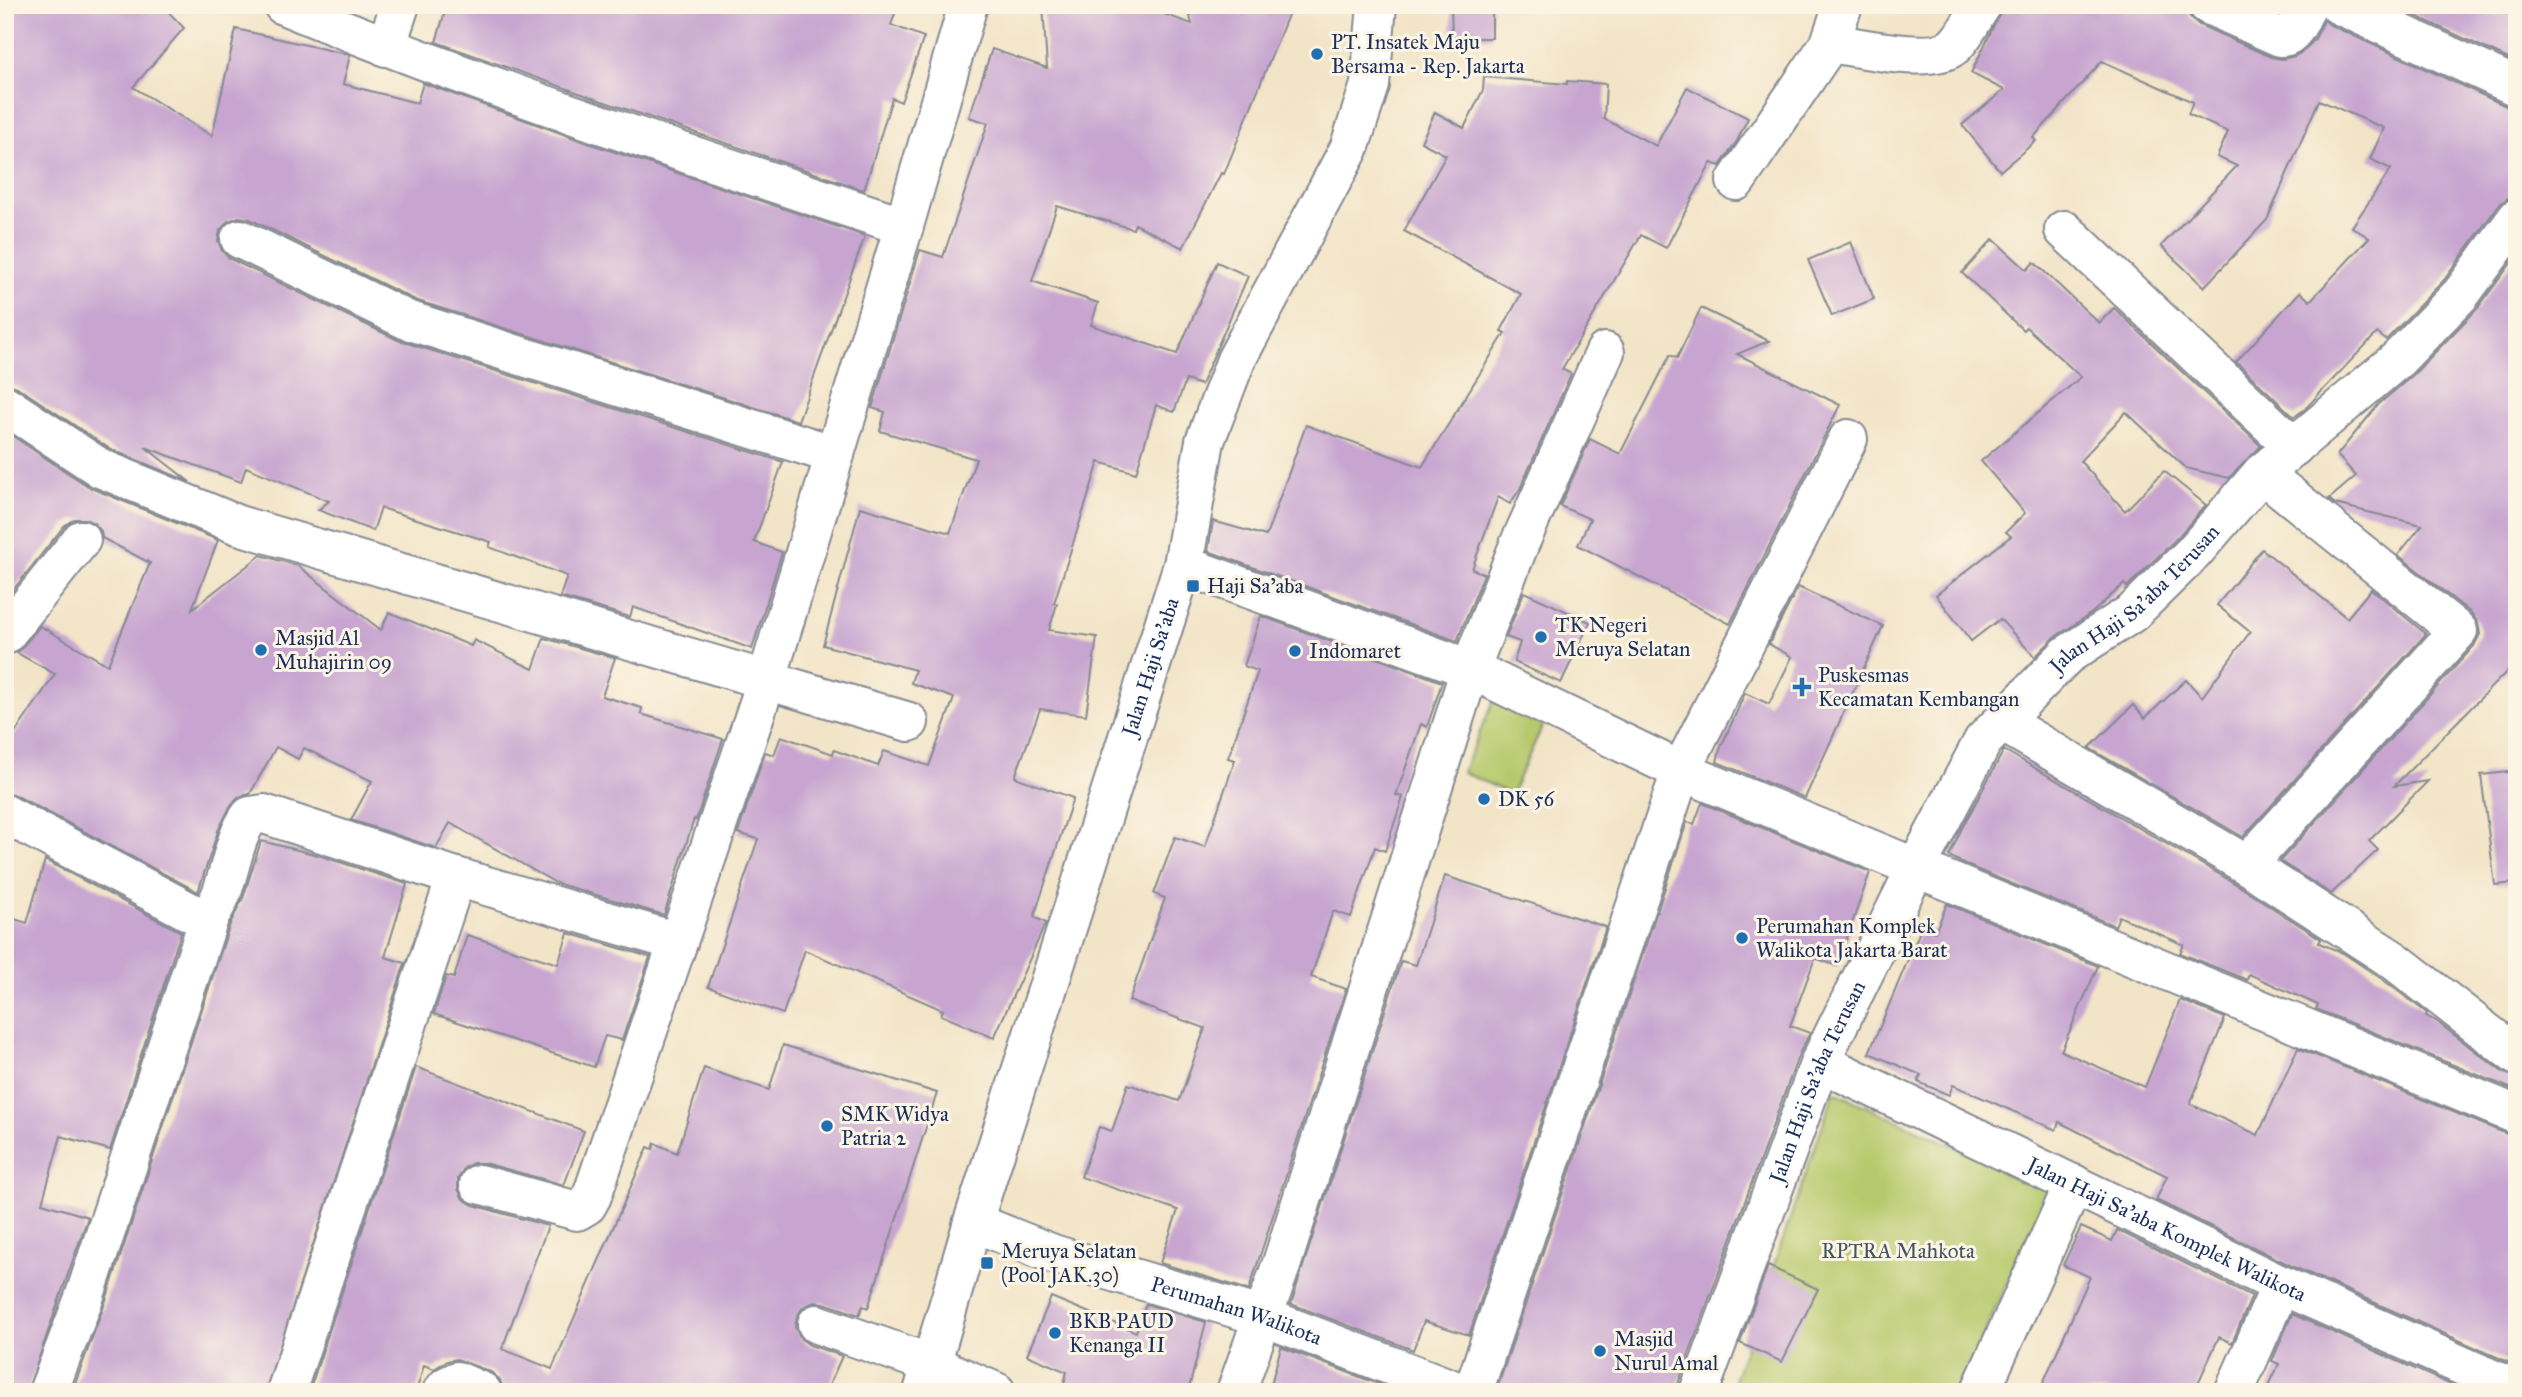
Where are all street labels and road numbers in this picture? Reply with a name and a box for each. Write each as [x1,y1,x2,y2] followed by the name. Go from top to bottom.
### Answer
[2042,519,2225,680] street label: Jalan Haji Sa'aba Terusan
[1116,594,1185,741] street label: Jalan Haji Sa'aba
[1763,977,1871,1188] street label: Jalan Haji Sa'aba Terusan
[2021,1150,2310,1307] street label: Jalan Haji Sa'aba Komplek Walikota
[1148,1271,1326,1351] street label: Perumahan Walikota

